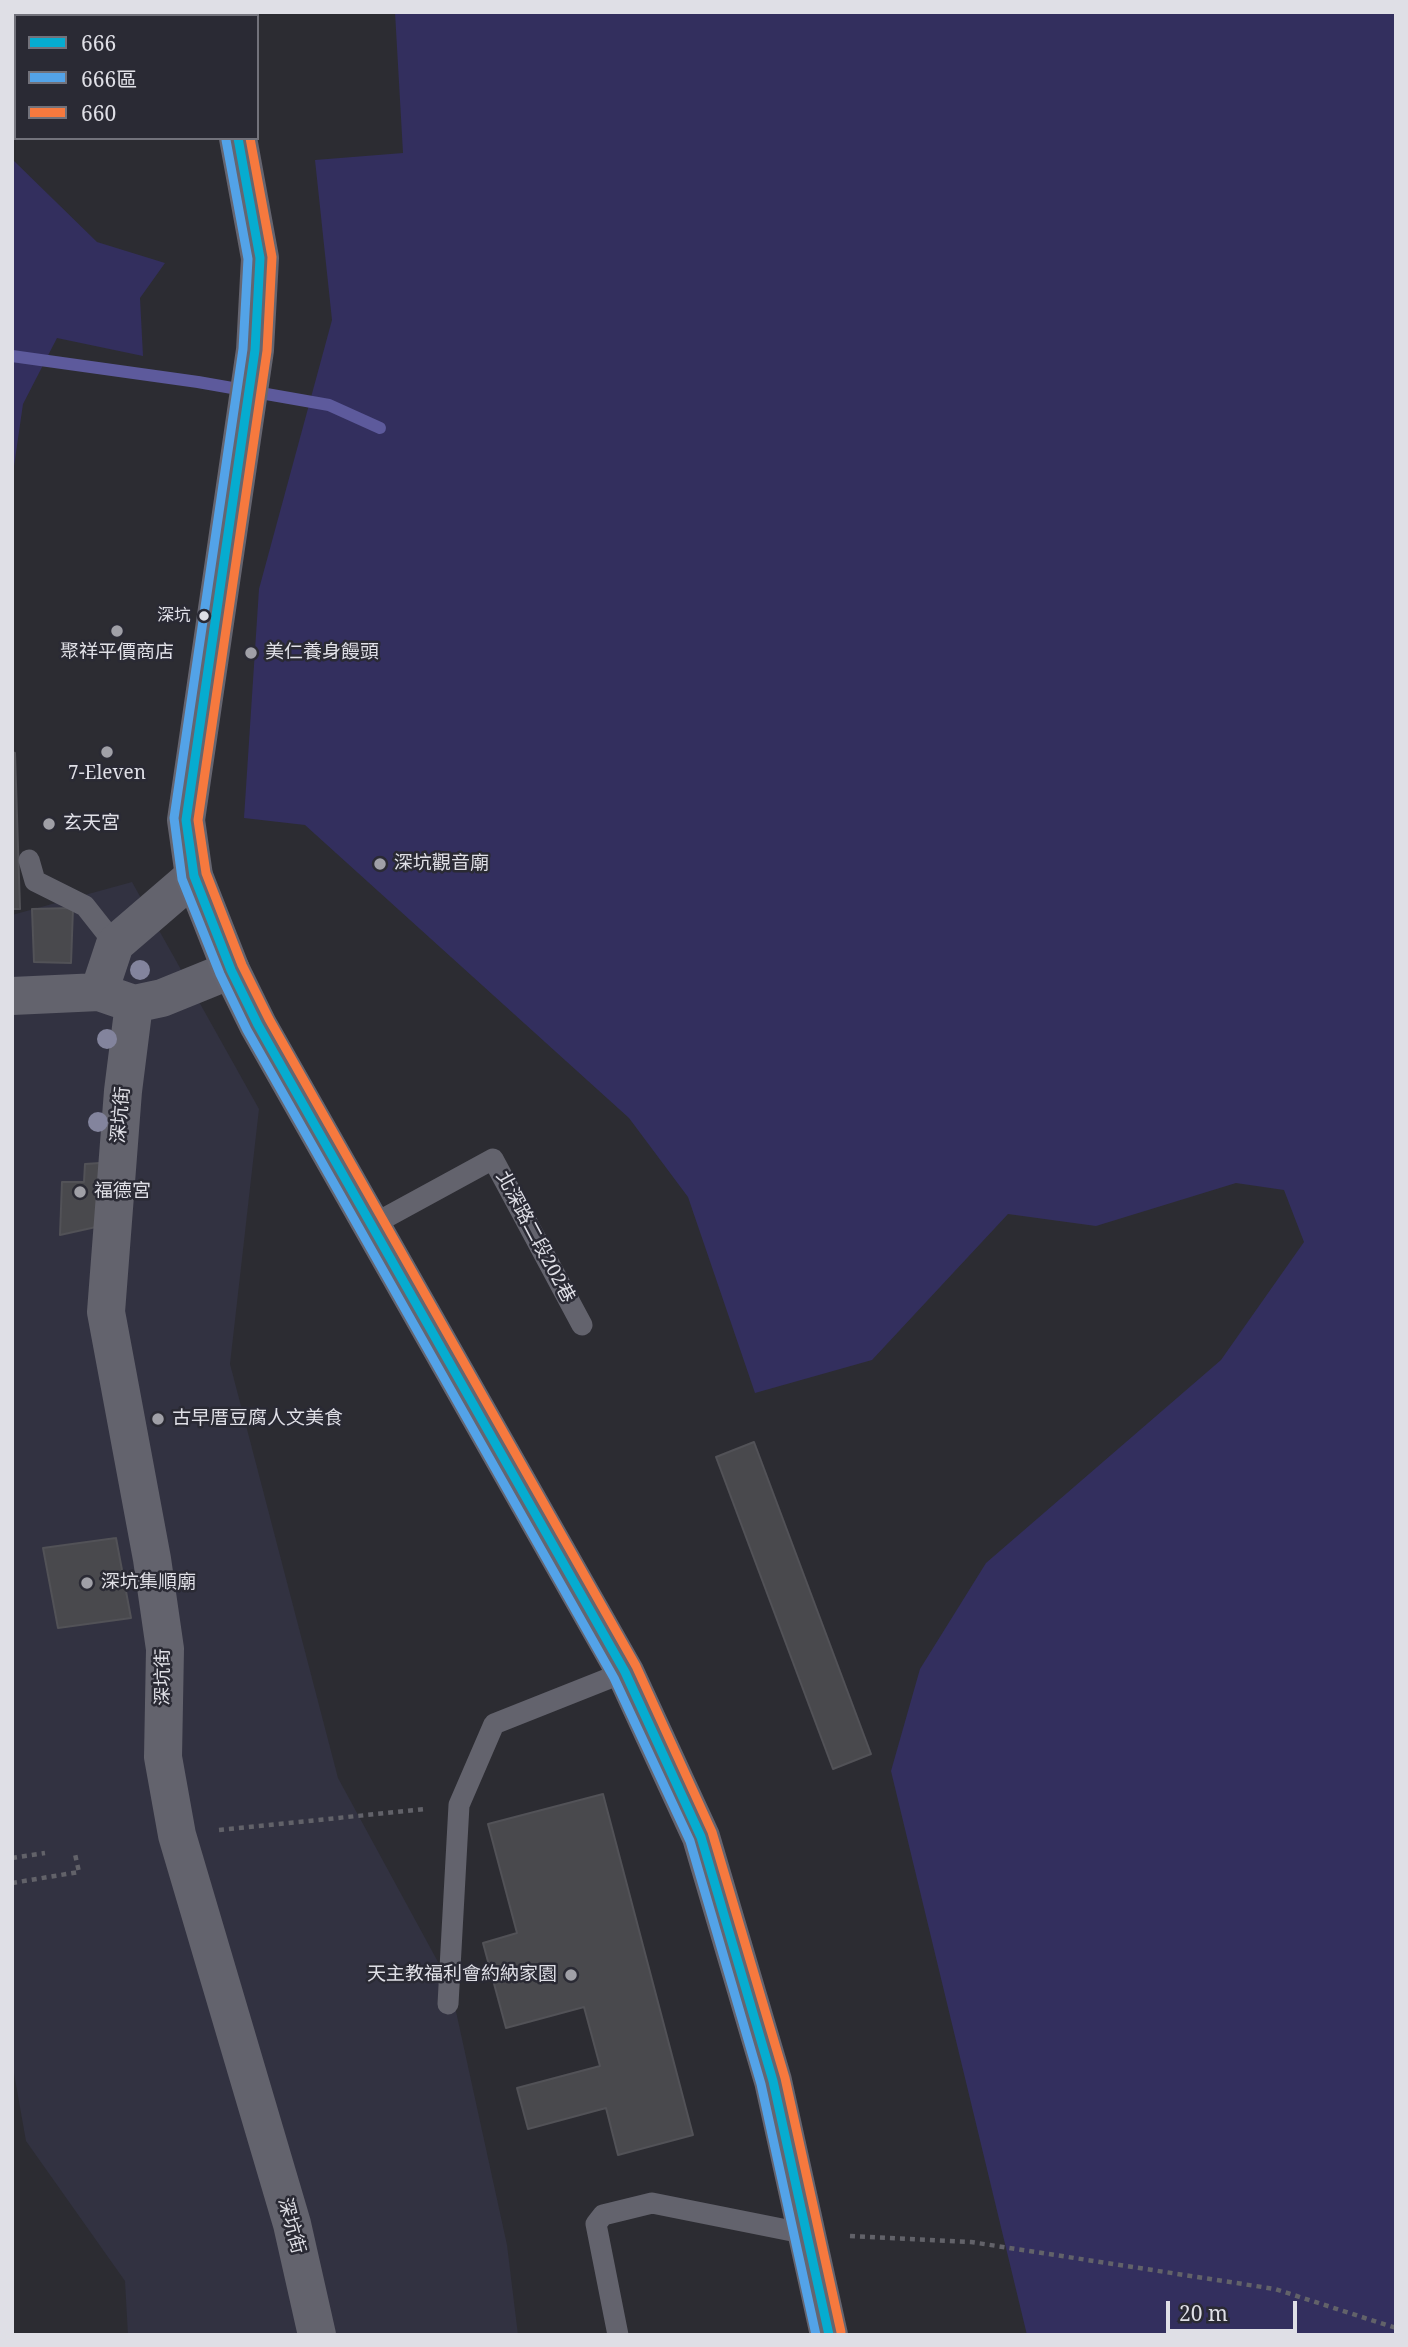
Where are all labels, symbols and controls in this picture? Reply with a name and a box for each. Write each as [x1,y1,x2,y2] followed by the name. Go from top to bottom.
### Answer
[14,14,259,140] legend
[81,29,116,57] text: 666
[81,65,137,93] text: 666區
[81,99,116,127] text: 660
[157,606,191,626] place label: 深坑
[197,609,211,623] marker: 深坑
[109,623,125,639] marker: 聚祥平價商店
[60,642,174,664] place label: 聚祥平價商店
[265,642,379,664] place label: 美仁養身饅頭
[243,645,259,661] marker: 美仁養身饅頭
[99,744,115,760] marker: 7-Eleven
[68,763,146,785] place label: 7-Eleven
[63,813,120,835] place label: 玄天宮
[41,816,57,832] marker: 玄天宮
[394,853,489,875] place label: 深坑觀音廟
[372,856,388,872] marker: 深坑觀音廟
[107,1086,135,1144] street label: 深坑街
[491,1167,579,1307] street label: 北深路二段202巷
[94,1181,151,1203] place label: 福德宮
[72,1184,88,1200] marker: 福德宮
[172,1408,343,1430] place label: 古早厝豆腐人文美食
[150,1411,166,1427] marker: 古早厝豆腐人文美食
[101,1572,196,1594] place label: 深坑集順廟
[79,1575,95,1591] marker: 深坑集順廟
[153,1649,175,1705] street label: 深坑街
[367,1964,557,1986] place label: 天主教福利會約納家園
[563,1967,579,1983] marker: 天主教福利會約納家園
[273,2196,309,2256] street label: 深坑街
[1170,2288,1301,2332] scale bar
[1179,2299,1228,2327] text: 20 m

